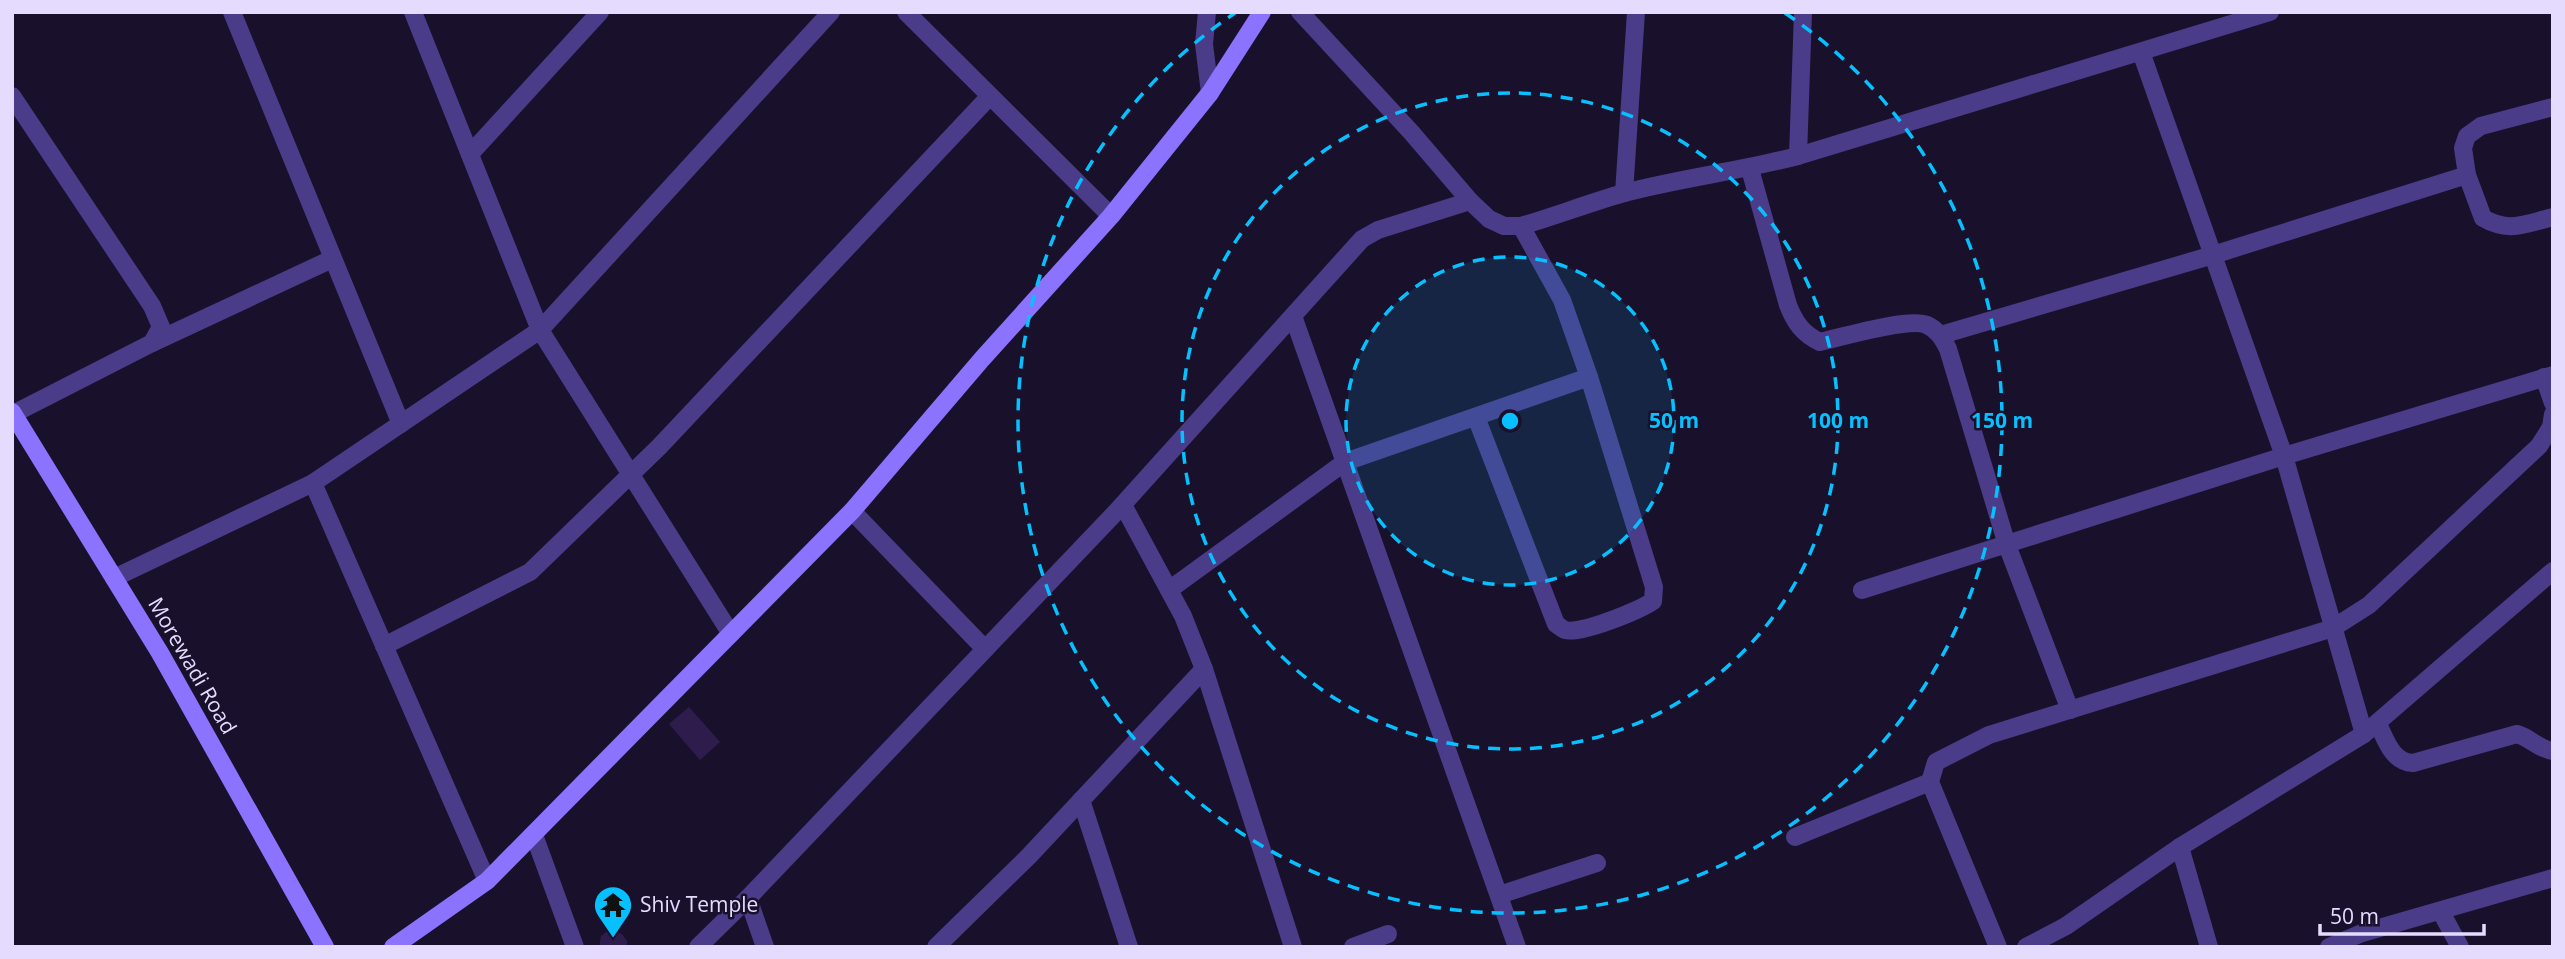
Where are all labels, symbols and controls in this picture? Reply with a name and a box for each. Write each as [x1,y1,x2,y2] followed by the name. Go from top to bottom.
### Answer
[1649,406,1699,434] text: 50 m
[1807,406,1869,434] text: 100 m
[1971,406,2033,434] text: 150 m
[1498,409,1522,433] centre of rings
[142,592,243,739] street label: Morewadi Road
[592,884,634,939] temple icon: Shiv Temple
[640,890,758,918] place label: Shiv Temple
[2320,892,2484,936] scale bar
[2330,902,2379,930] text: 50 m

